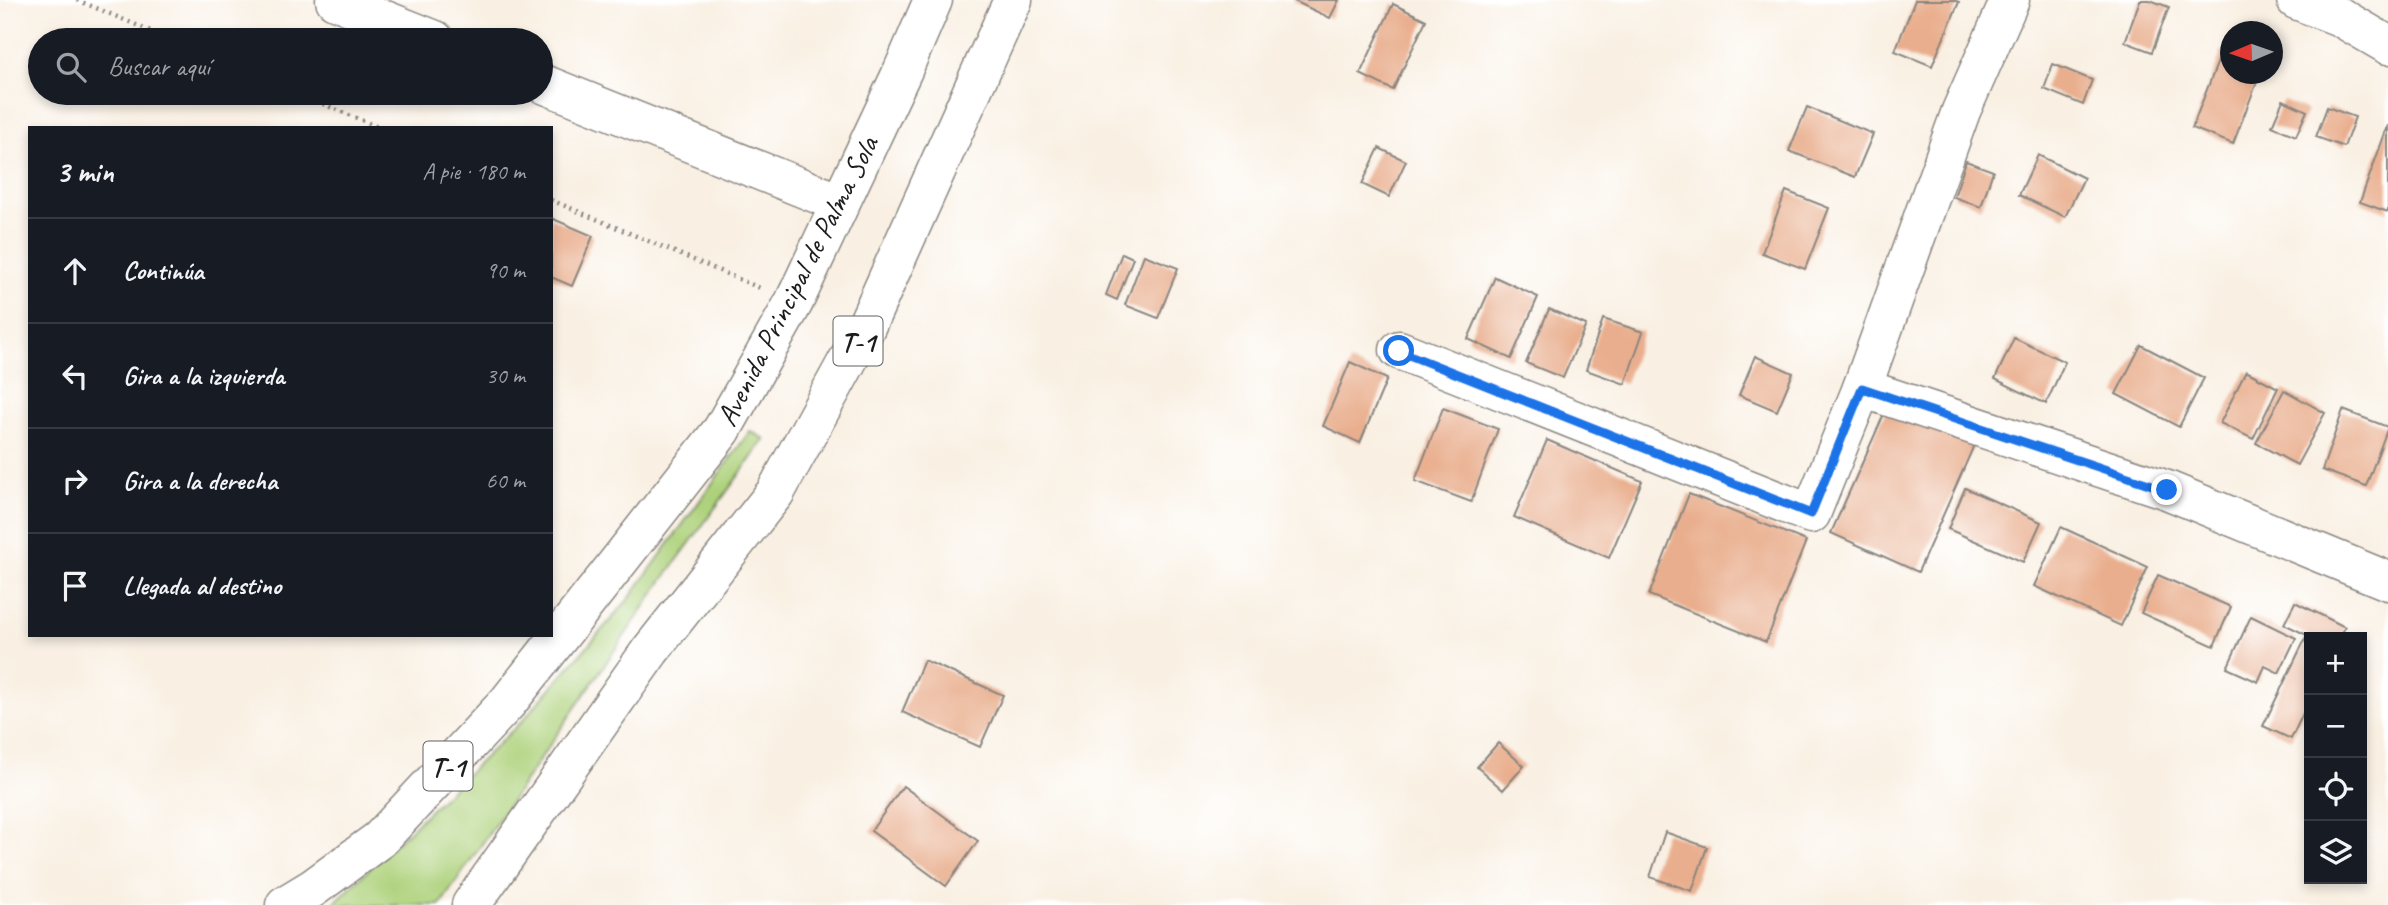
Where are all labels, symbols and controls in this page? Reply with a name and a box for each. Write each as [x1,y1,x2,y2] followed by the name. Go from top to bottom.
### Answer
[2220,21,2283,84] north arrow
[28,28,553,105] search box
[52,48,90,86] icon: search
[108,50,210,83] text: Buscar aquí
[707,128,888,432] street label: Avenida Principal de Palma Sola
[56,153,113,191] text: 3 min
[422,157,525,186] text: A pie · 180 m
[56,252,94,290] icon: ahead
[123,254,204,287] text: Continúa
[486,256,525,285] text: 90 m
[834,316,882,366] road number: T-1
[1383,335,1414,366] route start
[56,357,94,395] icon: left
[123,359,284,392] text: Gira a la izquierda
[486,361,525,390] text: 30 m
[56,462,94,500] icon: right
[123,464,277,497] text: Gira a la derecha
[486,466,525,495] text: 60 m
[2151,474,2182,505] route end
[56,567,94,605] icon: arrive
[123,569,281,602] text: Llegada al destino
[2304,632,2367,884] map controls
[2304,632,2367,695] button: +
[2304,695,2367,758] button: −
[424,742,472,790] road number: T-1
[2304,758,2367,821] button: locate
[2304,821,2367,884] button: layers

